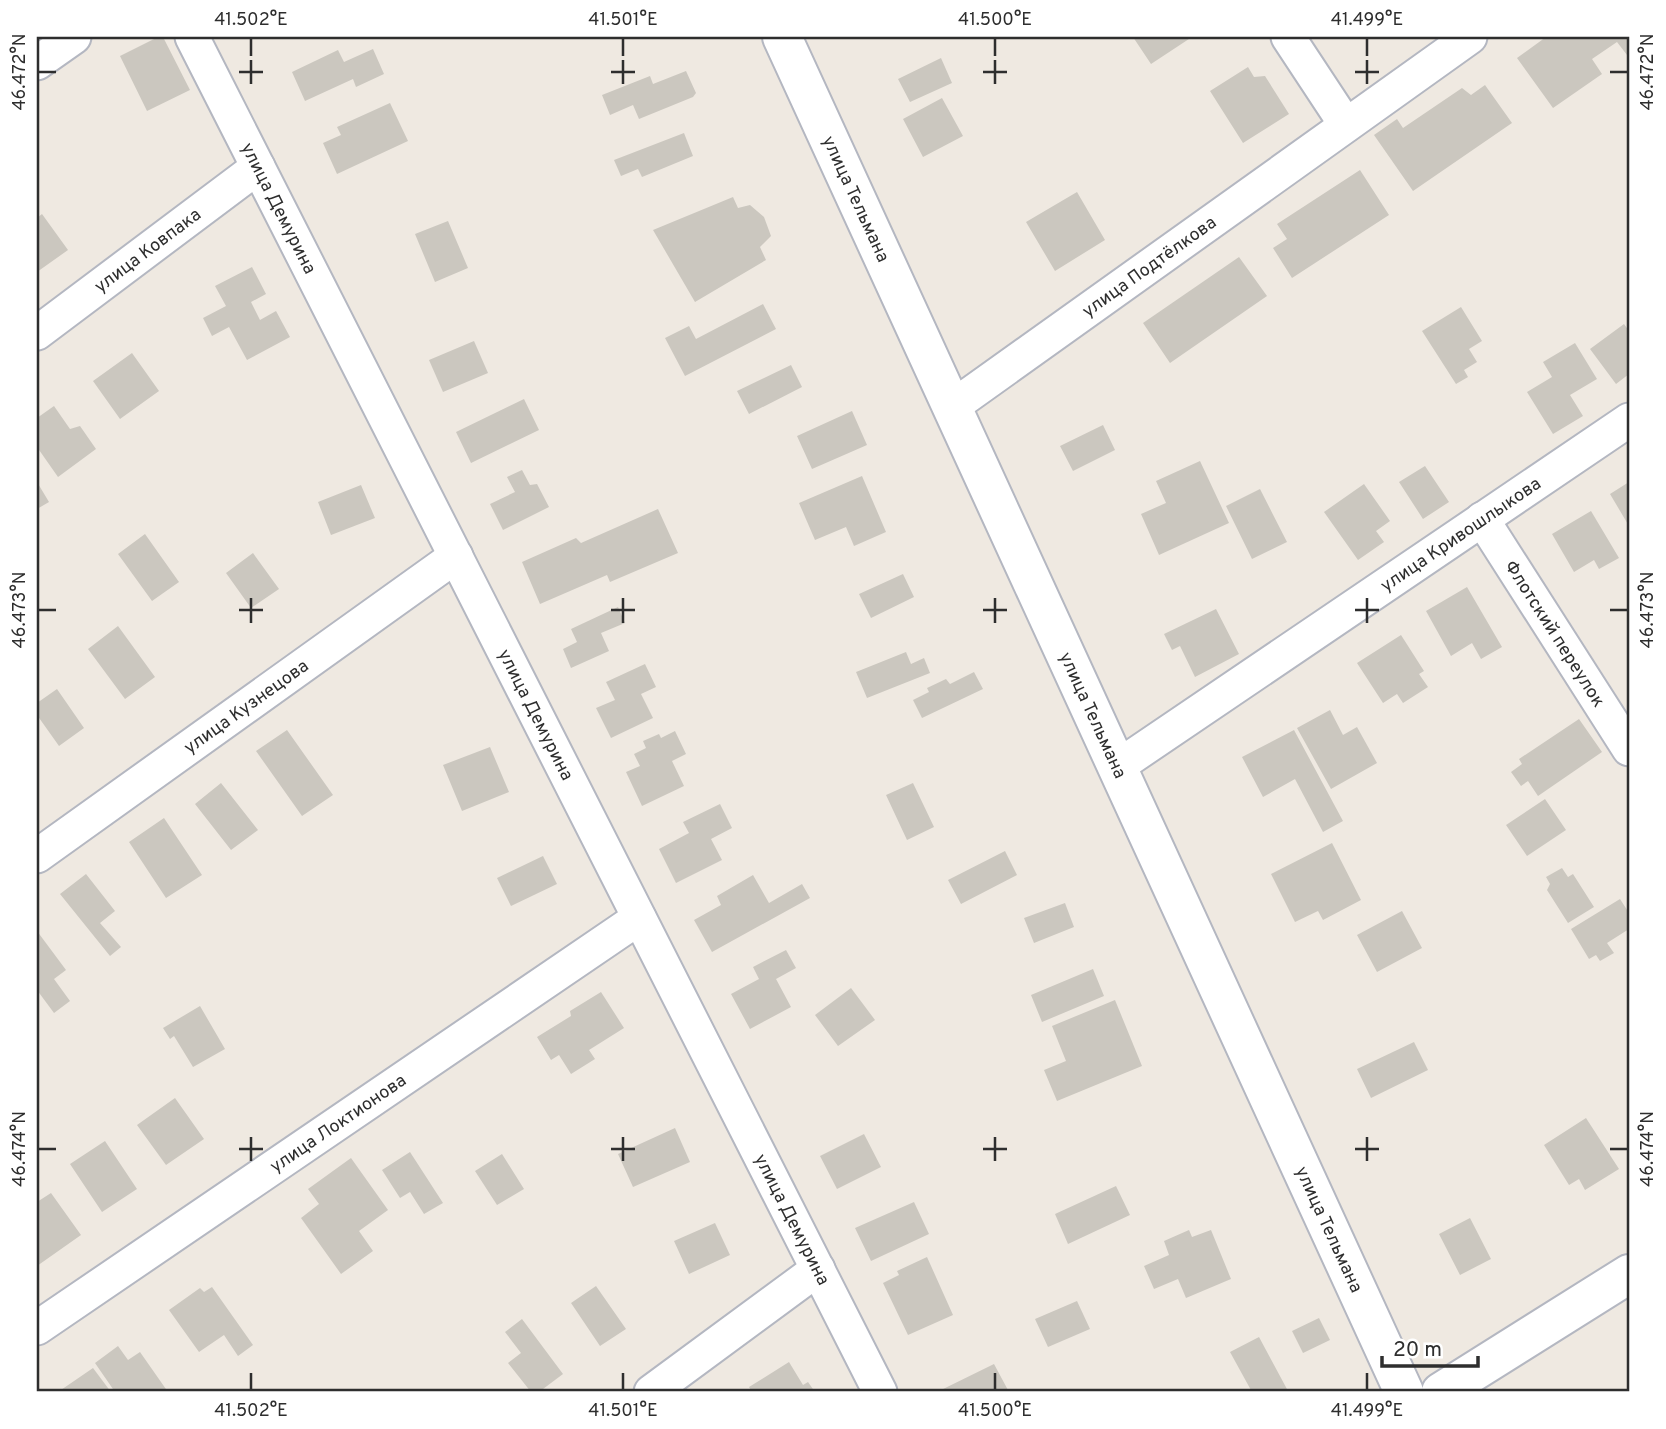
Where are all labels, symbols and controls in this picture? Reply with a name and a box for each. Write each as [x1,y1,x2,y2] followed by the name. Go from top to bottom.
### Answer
[214,9,288,32] text: 41.502°E
[588,9,658,32] text: 41.501°E
[958,9,1032,32] text: 41.500°E
[1331,9,1403,32] text: 41.499°E
[9,33,32,111] text: 46.472°N
[1637,33,1660,111] text: 46.472°N
[816,133,894,266] street label: улица Тельмана
[235,139,321,278] street label: улица Демурина
[90,204,206,299] street label: улица Ковпака
[1078,212,1221,323] street label: улица Подтёлкова
[1377,473,1546,598] street label: улица Кривошлыкова
[1499,557,1609,712] street label: Флотский переулок
[9,571,32,649] text: 46.473°N
[1637,571,1660,649] text: 46.473°N
[492,646,578,785] street label: улица Демурина
[1053,649,1131,782] street label: улица Тельмана
[180,655,314,760] street label: улица Кузнецова
[266,1070,411,1179] street label: улица Локтионова
[9,1111,32,1187] text: 46.474°N
[1637,1111,1660,1187] text: 46.474°N
[748,1150,834,1290] street label: улица Демурина
[1289,1163,1367,1297] street label: улица Тельмана
[1382,1324,1479,1368] scale bar
[1393,1337,1442,1364] text: 20 m
[214,1400,288,1423] text: 41.502°E
[588,1400,658,1423] text: 41.501°E
[958,1400,1032,1423] text: 41.500°E
[1331,1400,1403,1423] text: 41.499°E

